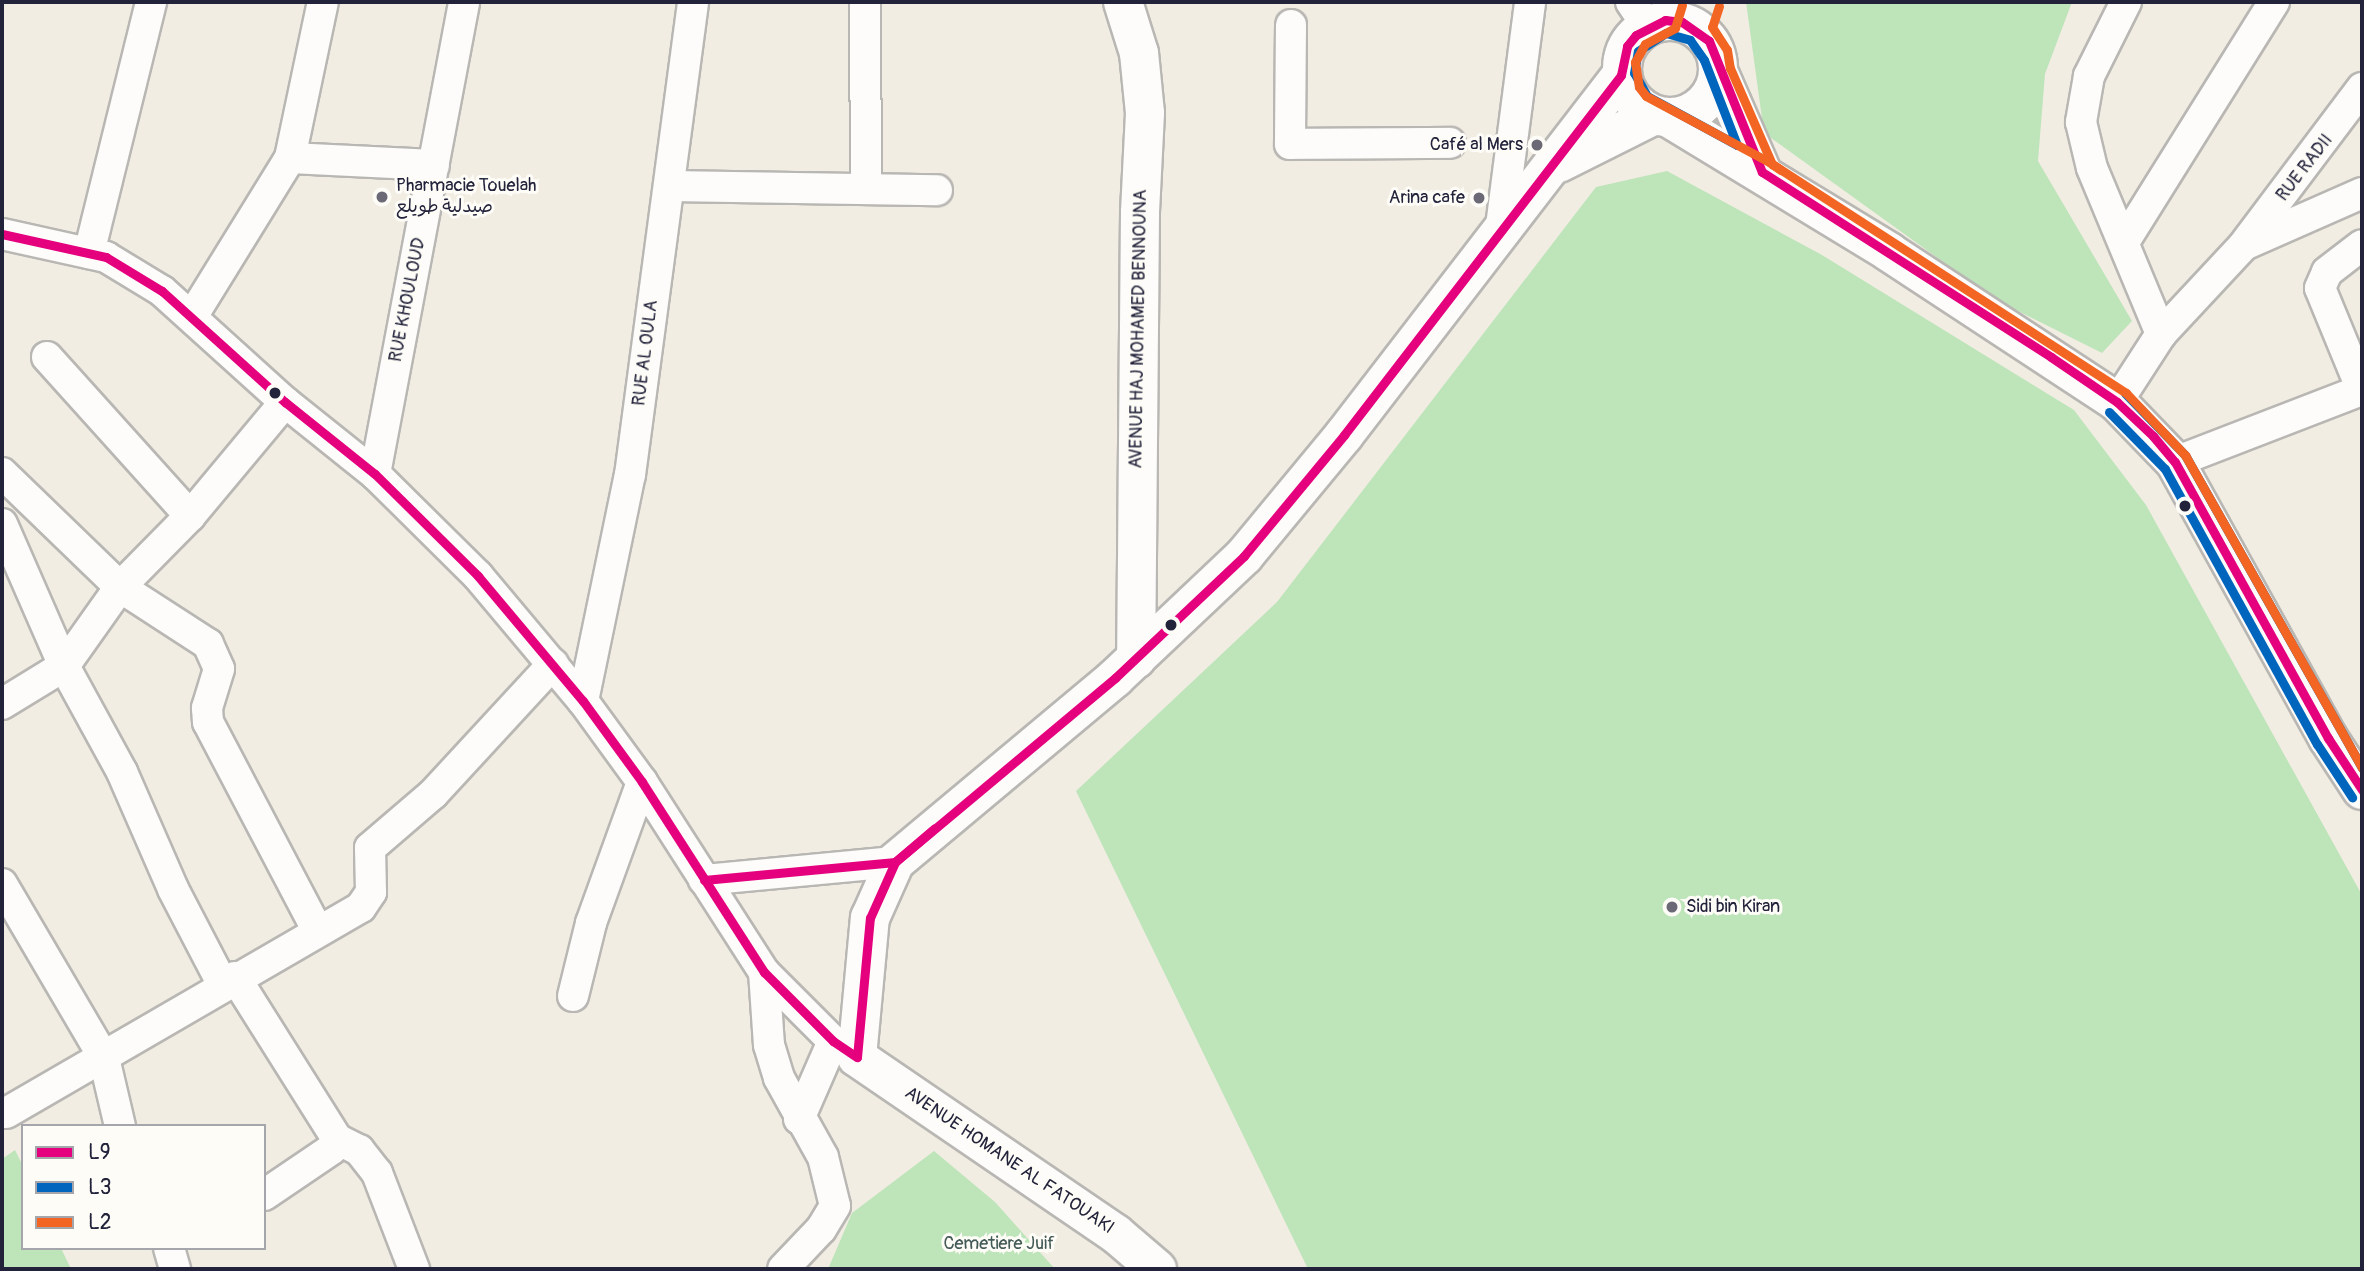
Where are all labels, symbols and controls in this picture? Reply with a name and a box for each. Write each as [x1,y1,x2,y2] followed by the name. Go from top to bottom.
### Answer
[2272,130,2338,206] street label: RUE RADII
[1430,134,1523,156] place label: Café al Mers
[1529,137,1545,153] marker: Café al Mers
[396,176,537,218] place label: Pharmacie Touelah صيدلية طويلع
[1389,187,1465,209] place label: Arina cafe
[374,189,390,205] marker: Pharmacie Touelah صيدلية طويلع
[1126,189,1152,469] street label: AVENUE HAJ MOHAMED BENNOUNA
[1471,190,1487,206] marker: Arina cafe
[385,236,431,364] street label: RUE KHOULOUD
[629,299,663,407] street label: RUE AL OULA
[268,386,282,400] unlabelled marker
[2178,499,2192,513] unlabelled marker
[1164,618,1178,632] unlabelled marker
[1686,896,1780,918] place label: Sidi bin Kiran
[1664,899,1680,915] marker: Sidi bin Kiran
[900,1083,1118,1239] street label: AVENUE HOMANE AL FATOUAKI
[21,1124,266,1250] legend
[88,1139,111,1166] text: L9
[88,1174,112,1201] text: L3
[88,1209,112,1236] text: L2
[943,1233,1055,1255] park label: Cemetiere Juif

